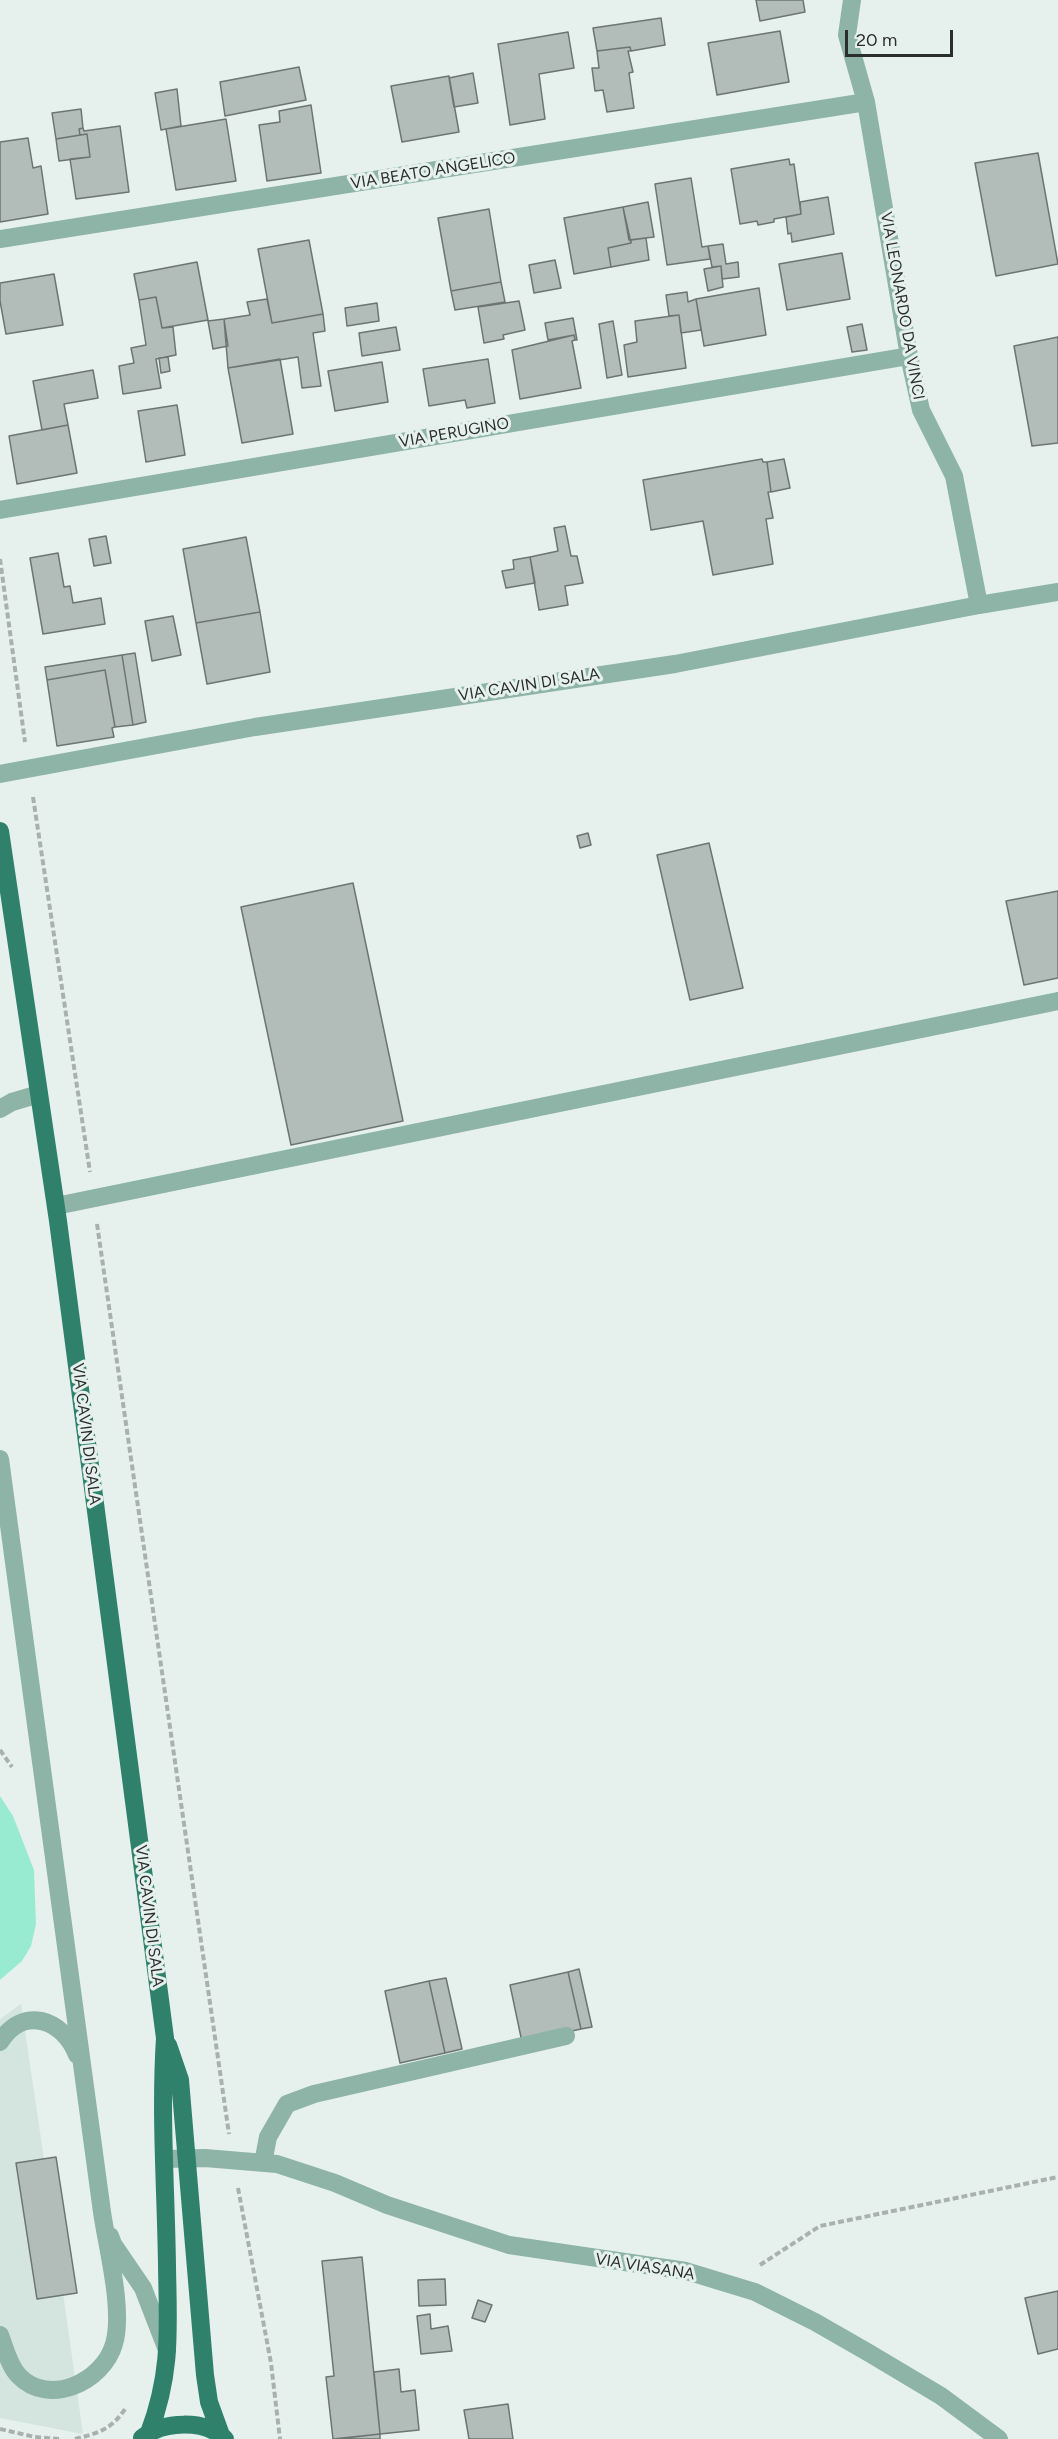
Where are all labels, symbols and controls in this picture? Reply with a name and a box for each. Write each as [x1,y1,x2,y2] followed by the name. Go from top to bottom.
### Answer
[848,18,956,56] scale bar
[856,29,897,51] text: 20 m
[349,148,517,194] street label: VIA BEATO ANGELICO
[876,211,928,401] street label: VIA LEONARDO DA VINCI
[398,414,510,452] street label: VIA PERUGINO
[457,664,601,706] street label: VIA CAVIN DI SALA
[68,1362,104,1506] street label: VIA CAVIN DI SALA
[131,1844,167,1988] street label: VIA CAVIN DI SALA
[594,2250,696,2284] street label: VIA VIASANA

